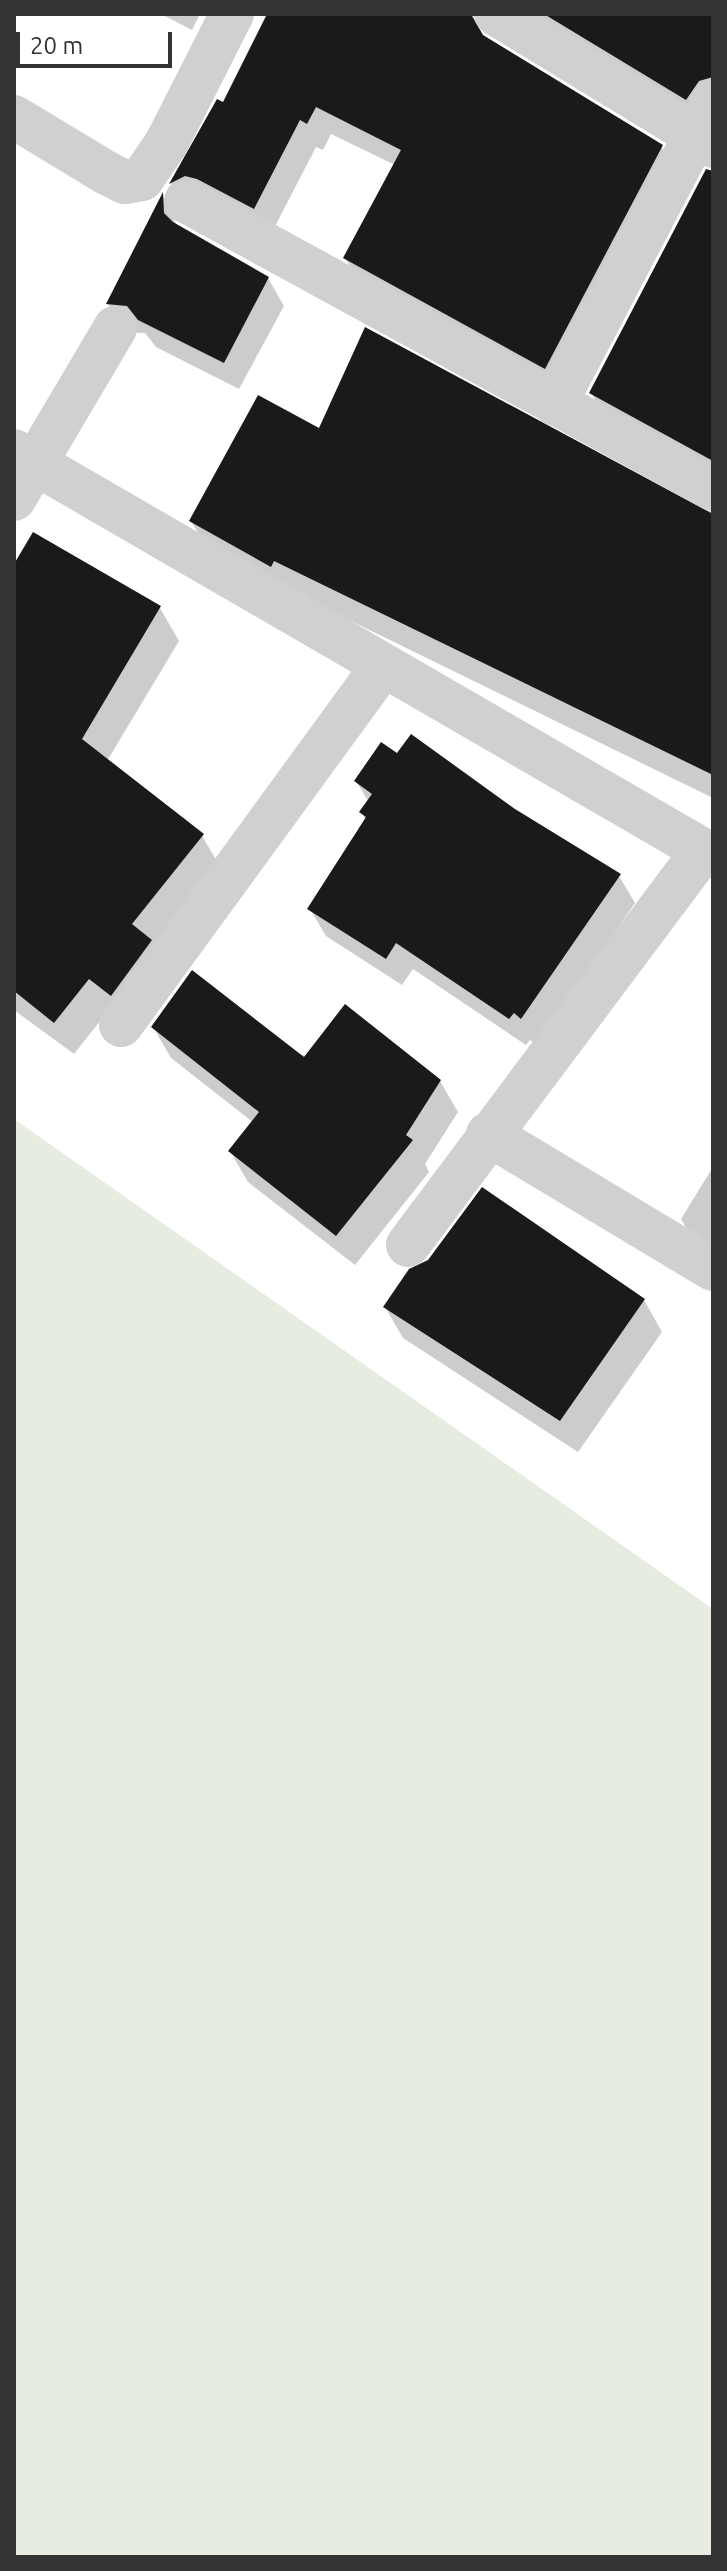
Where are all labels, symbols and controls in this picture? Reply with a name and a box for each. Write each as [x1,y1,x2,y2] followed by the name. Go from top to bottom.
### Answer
[20,16,176,66] scale bar
[30,32,83,59] text: 20 m

